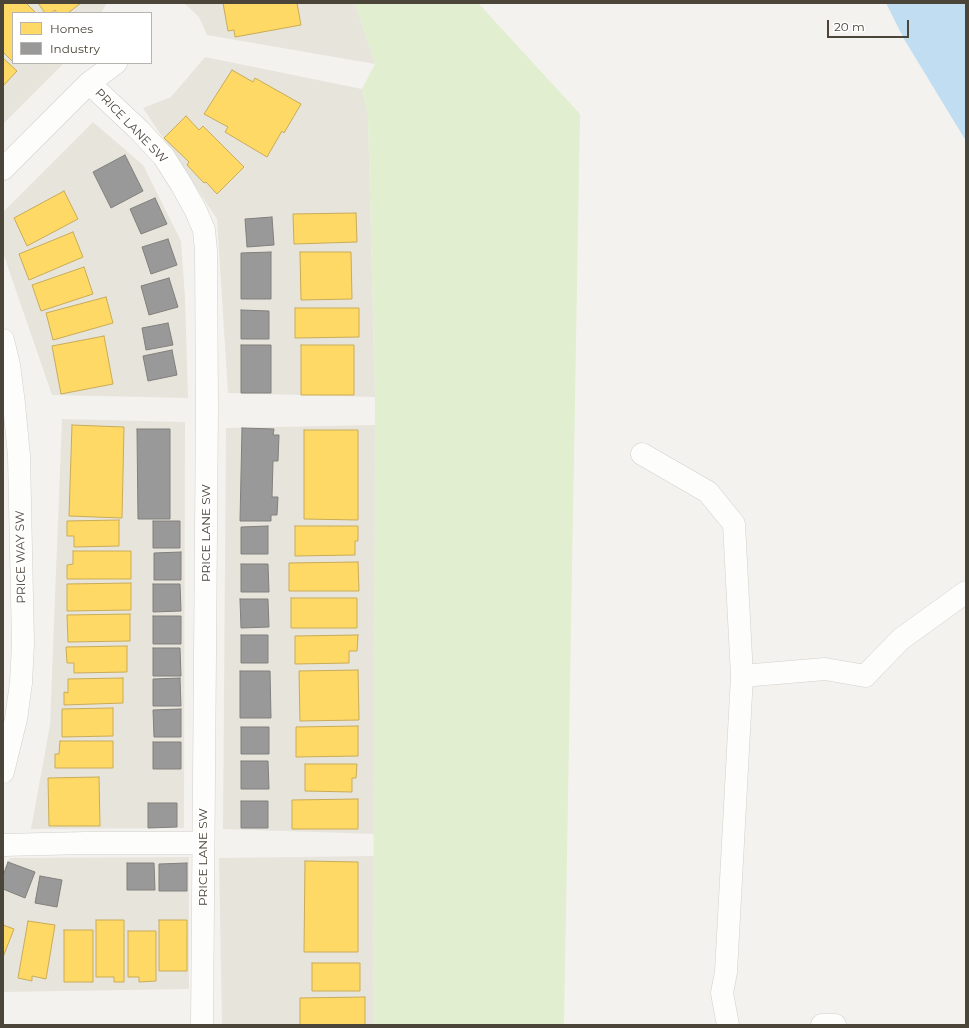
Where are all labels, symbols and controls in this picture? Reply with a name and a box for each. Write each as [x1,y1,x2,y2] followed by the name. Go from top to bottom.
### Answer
[12,12,152,64] legend
[829,12,911,38] scale bar
[834,19,865,34] text: 20 m
[50,21,93,36] text: Homes
[50,41,100,56] text: Industry
[92,86,170,166] street label: PRICE LANE SW
[199,484,213,582] street label: PRICE LANE SW
[13,510,29,604] street label: PRICE WAY SW
[196,808,210,906] street label: PRICE LANE SW

